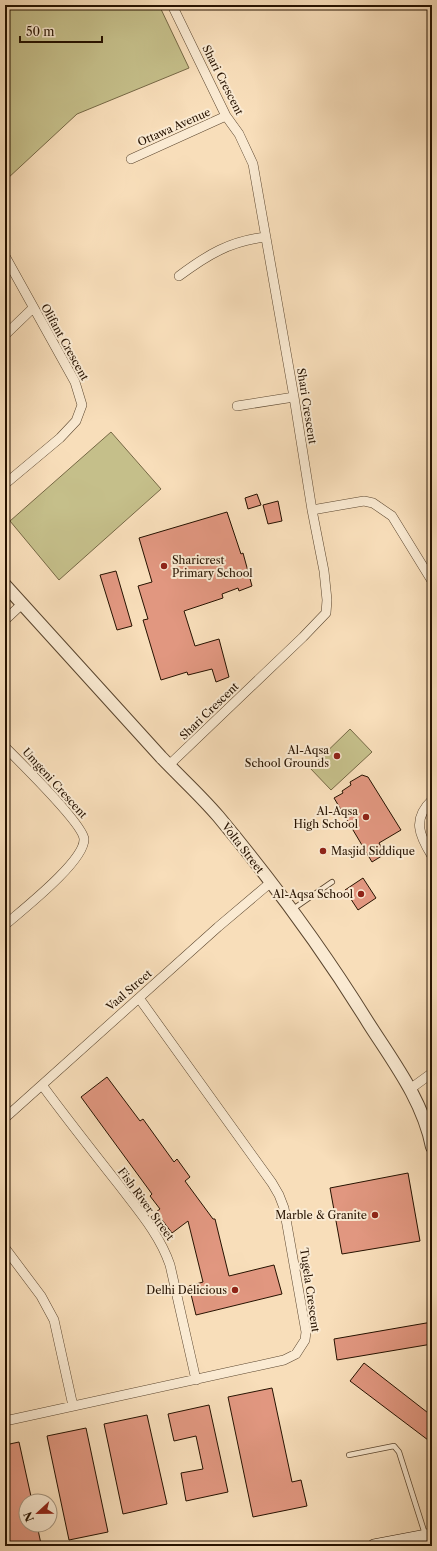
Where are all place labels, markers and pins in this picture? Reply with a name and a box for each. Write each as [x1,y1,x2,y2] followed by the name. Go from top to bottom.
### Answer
[172,553,253,580] place label: Sharicrest Primary School
[159,561,169,571] marker: Sharicrest Primary School
[245,743,329,770] place label: Al-Aqsa School Grounds
[332,751,342,761] marker: Al-Aqsa School Grounds
[294,804,359,831] place label: Al-Aqsa High School
[361,812,371,822] marker: Al-Aqsa High School
[331,844,415,858] place label: Masjid Siddique
[318,846,328,856] marker: Masjid Siddique
[272,887,354,901] place label: Al-Aqsa School
[356,889,366,899] marker: Al-Aqsa School
[275,1208,367,1222] place label: Marble & Granite
[370,1210,380,1220] marker: Marble & Granite
[146,1283,227,1297] place label: Delhi Delicious
[230,1285,240,1295] marker: Delhi Delicious

